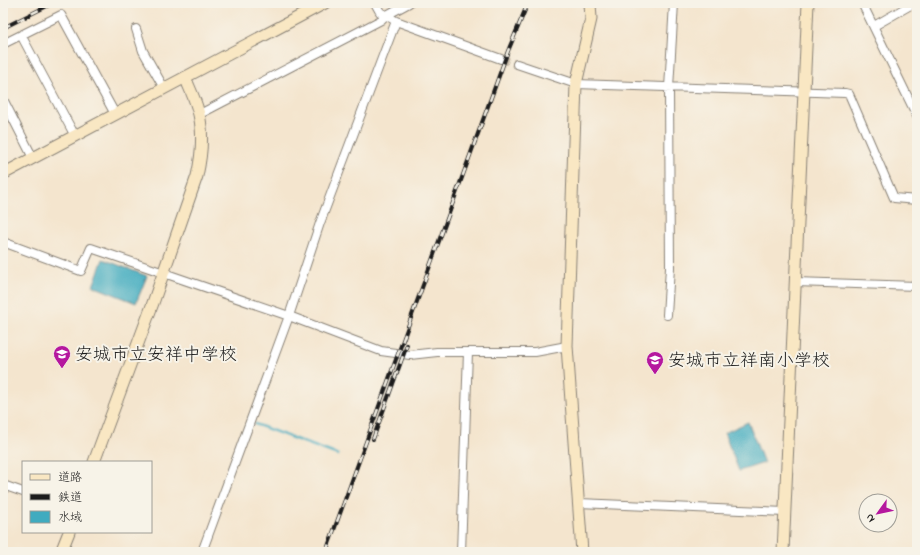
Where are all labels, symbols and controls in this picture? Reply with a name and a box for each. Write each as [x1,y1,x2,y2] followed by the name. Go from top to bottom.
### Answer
[75,343,237,369] place label: 安城市立安祥中学校
[52,344,72,369] school or university icon: 安城市立安祥中学校
[668,349,830,375] place label: 安城市立祥南小学校
[645,350,665,375] school or university icon: 安城市立祥南小学校
[22,461,152,533] legend
[58,469,82,487] text: 道路
[58,489,82,507] text: 鉄道
[858,493,898,533] north arrow
[58,509,82,527] text: 水域
[862,510,879,525] text: N

